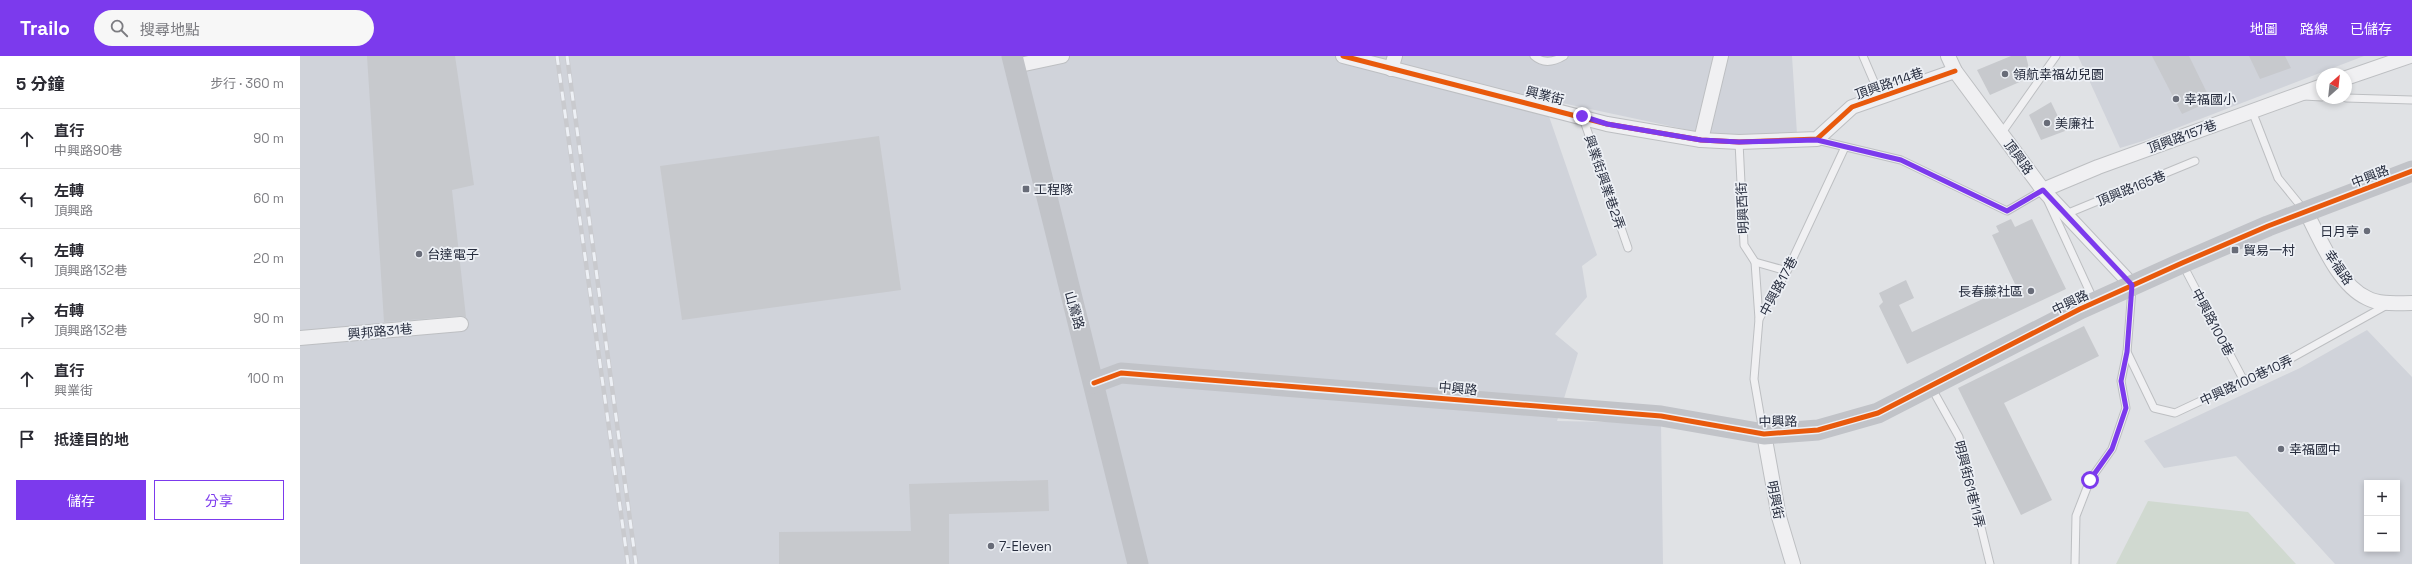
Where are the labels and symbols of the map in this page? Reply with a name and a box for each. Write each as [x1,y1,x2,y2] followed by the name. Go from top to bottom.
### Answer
[1853,64,1925,103] street label: 頂興路114巷
[2013,66,2104,83] place label: 領航幸福幼兒園
[2316,68,2352,104] north arrow
[2000,69,2010,79] marker: 領航幸福幼兒園
[1524,83,1566,108] street label: 興業街
[2184,91,2236,108] place label: 幸福國小
[2171,94,2181,104] marker: 幸福國小
[1573,107,1591,125] route end
[2055,115,2094,132] place label: 美廉社
[2145,116,2219,157] street label: 頂興路157巷
[2042,118,2052,128] marker: 美廉社
[1580,133,1629,232] street label: 興業街興業巷2弄
[2000,137,2037,178] street label: 頂興路
[2349,162,2391,191] street label: 中興路
[2094,167,2168,210] street label: 頂興路165巷
[1034,181,1073,198] place label: 工程隊
[1733,182,1752,234] street label: 明興西街
[1021,184,1031,194] marker: 工程隊
[2320,223,2359,240] place label: 日月亭
[2362,226,2372,236] marker: 日月亭
[2243,242,2295,259] place label: 貿易一村
[2230,245,2240,255] marker: 貿易一村
[427,246,479,263] place label: 台達電子
[2321,246,2357,288] street label: 幸福路
[414,249,424,259] marker: 台達電子
[1756,254,1801,319] street label: 中興路17巷
[1958,283,2023,300] place label: 長春藤社區
[2026,286,2036,296] marker: 長春藤社區
[2049,286,2091,319] street label: 中興路
[2188,286,2237,359] street label: 中興路100巷
[1061,289,1088,331] street label: 山鶯路
[347,320,413,343] street label: 興邦路31巷
[2197,351,2296,409] street label: 中興路100巷10弄
[1438,378,1478,399] street label: 中興路
[1758,413,1798,430] street label: 中興路
[1950,439,1989,529] street label: 明興街61巷11弄
[2289,441,2341,458] place label: 幸福國中
[2276,444,2286,454] marker: 幸福國中
[2081,471,2099,489] route start
[1763,479,1788,521] street label: 明興街
[999,538,1052,555] place label: 7-Eleven
[986,541,996,551] marker: 7-Eleven

